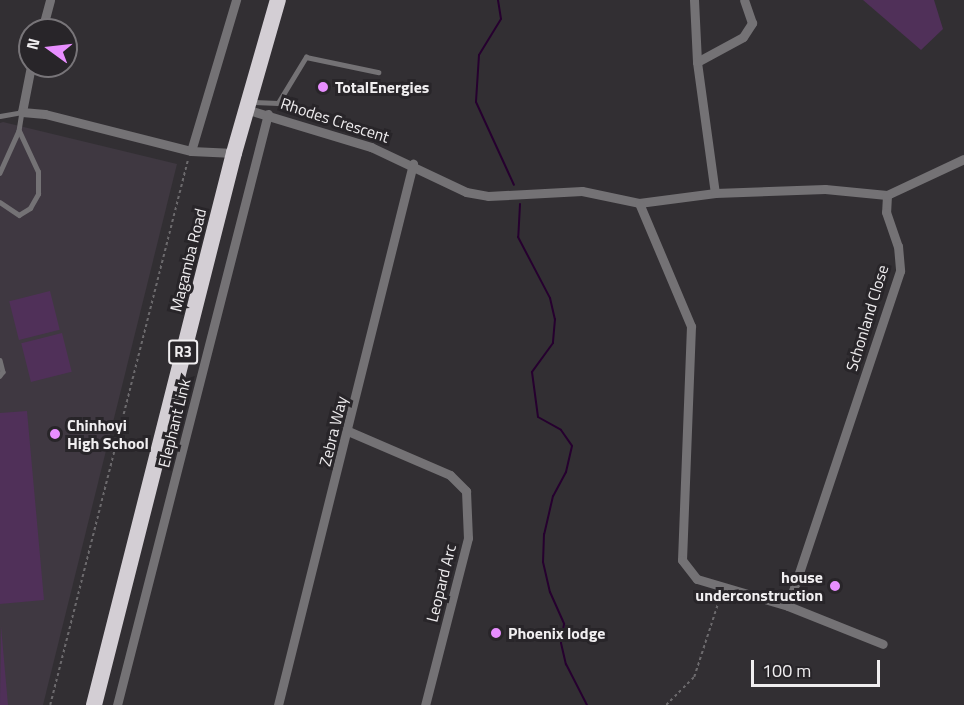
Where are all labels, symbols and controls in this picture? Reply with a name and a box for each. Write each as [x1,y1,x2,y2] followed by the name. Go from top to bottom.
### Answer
[18,18,78,78] north arrow
[20,35,46,52] text: N
[335,77,429,97] place label: TotalEnergies
[316,80,330,94] marker: TotalEnergies
[278,93,392,147] street label: Rhodes Crescent
[166,206,210,314] street label: Magamba Road
[842,263,892,373] street label: Schonland Close
[168,340,198,364] road number: R3
[154,377,194,469] street label: Elephant Link
[315,394,351,468] street label: Zebra Way
[67,415,149,453] place label: Chinhoyi High School
[48,427,62,441] marker: Chinhoyi High School
[422,542,460,624] street label: Leopard Arc
[695,567,823,605] place label: house underconstruction
[828,579,842,593] marker: house underconstruction
[508,623,605,643] place label: Phoenix lodge
[489,626,503,640] marker: Phoenix lodge
[754,648,883,686] scale bar
[762,657,811,684] text: 100 m

